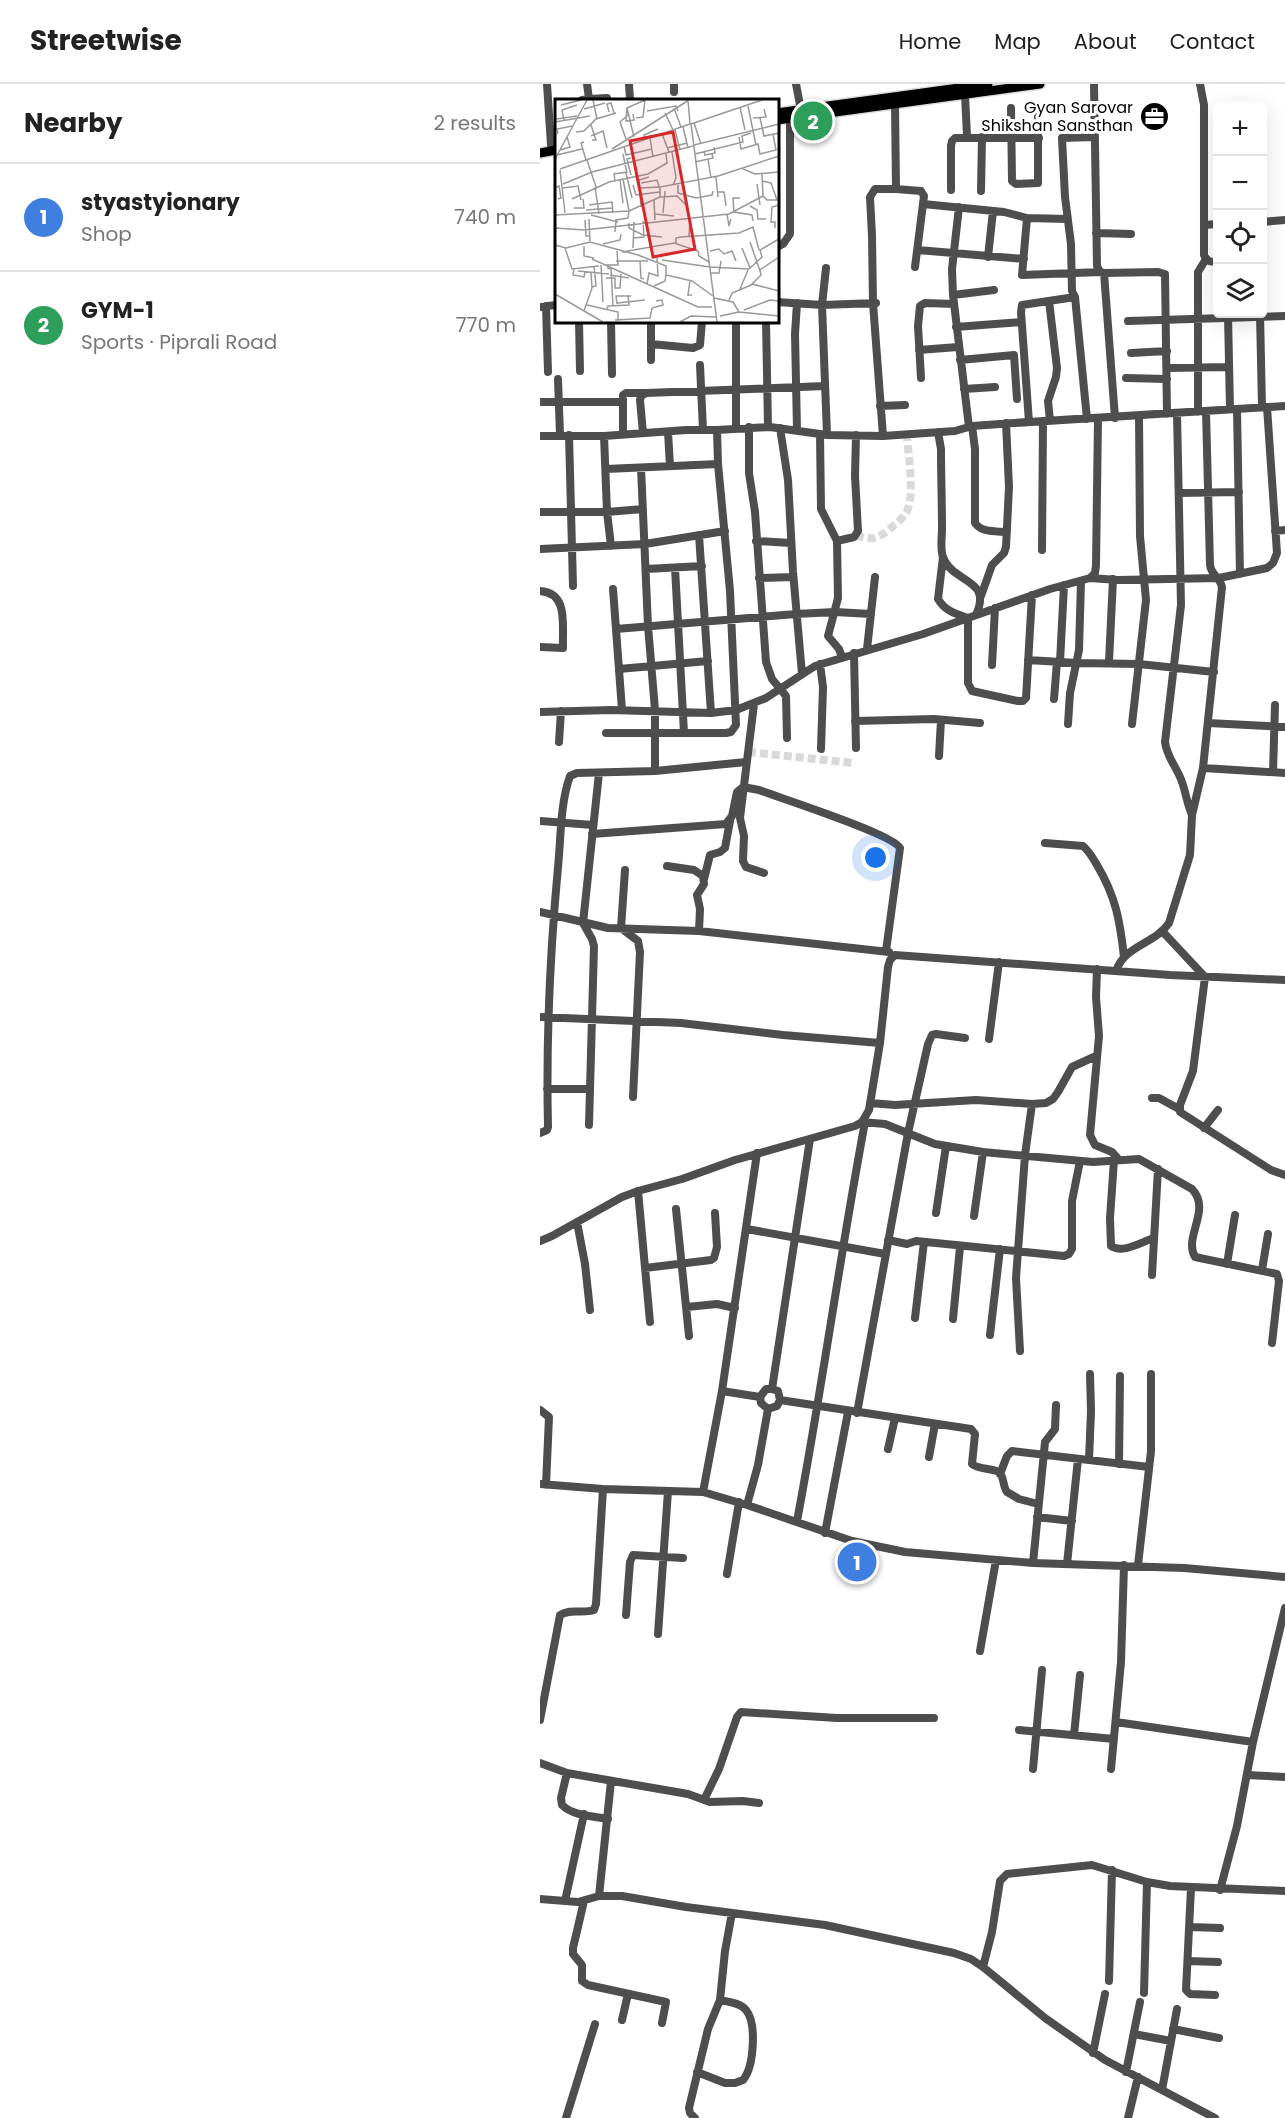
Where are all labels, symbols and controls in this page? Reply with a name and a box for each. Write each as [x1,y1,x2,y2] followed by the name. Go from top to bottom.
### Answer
[30,21,182,60] text: Streetwise
[899,27,961,56] text: Home
[994,27,1041,56] text: Map
[1074,27,1137,56] text: About
[1170,27,1255,56] text: Contact
[981,96,1133,137] place label: Gyan Sarovar Shikshan Sansthan
[555,99,778,322] inset map
[794,99,832,144] pin: 2
[1138,100,1170,132] office icon: Gyan Sarovar Shikshan Sansthan
[1213,102,1267,318] map controls
[1213,102,1267,156] button: +
[24,105,122,141] text: Nearby
[433,109,516,137] text: 2 results
[1213,156,1267,210] button: −
[81,187,240,218] text: styastyionary
[40,203,47,231] text: 1
[454,203,516,231] text: 740 m
[1213,210,1267,264] button: locate
[81,220,132,248] text: Shop
[1213,264,1267,318] button: layers
[81,295,154,326] text: GYM-1
[38,311,49,339] text: 2
[456,311,516,339] text: 770 m
[81,328,277,356] text: Sports · Piprali Road
[861,843,890,872] your location
[838,1540,876,1584] pin: 1

